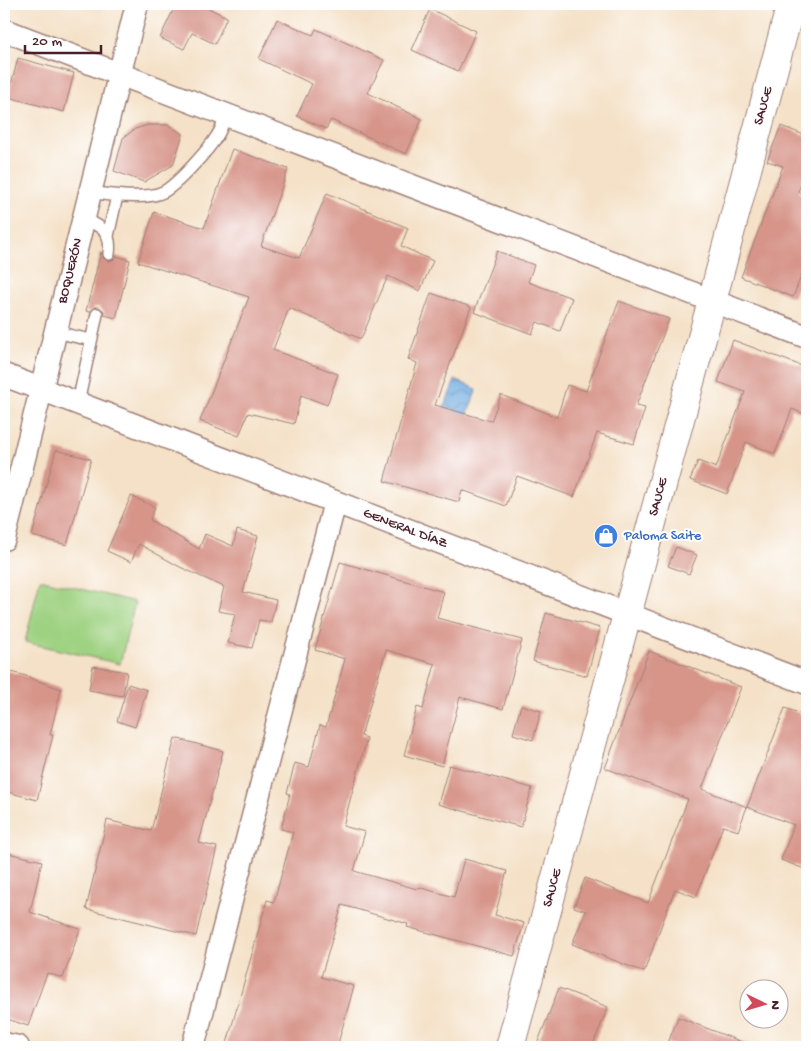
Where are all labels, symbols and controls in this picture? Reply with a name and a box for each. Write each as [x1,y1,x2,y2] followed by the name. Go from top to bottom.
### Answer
[25,22,101,54] scale bar
[32,33,62,51] text: 20 m
[751,84,778,127] street label: SAUCE
[54,237,87,306] street label: BOQUERÓN
[646,475,673,518] street label: SAUCE
[360,505,451,553] street label: GENERAL DÍAZ
[593,523,619,549] shop icon: Paloma Saite
[623,528,702,545] place label: Paloma Saite
[540,866,567,909] street label: SAUCE
[738,978,788,1028] north arrow
[766,1000,783,1010] text: N

